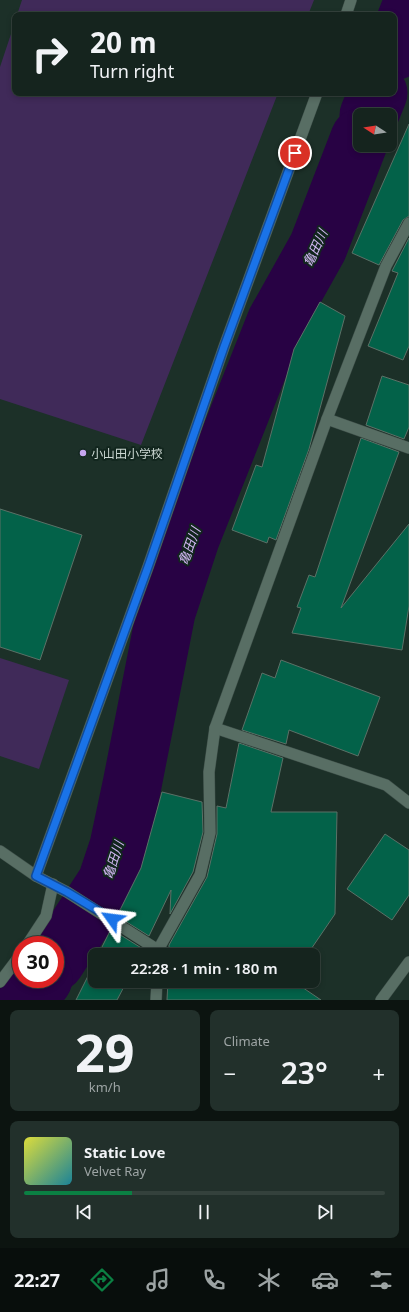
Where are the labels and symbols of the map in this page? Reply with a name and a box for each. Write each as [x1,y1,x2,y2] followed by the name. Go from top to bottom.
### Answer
[353,108,397,152] north arrow
[278,136,312,170] pin
[299,225,332,269] water label: 亀田川
[91,445,163,462] place label: 小山田小学校
[78,448,88,458] marker: 小山田小学校
[174,523,205,567] water label: 亀田川
[98,837,128,881] water label: 亀田川
[91,898,133,940] position arrow
[12,936,64,988] speed limit sign: 30

